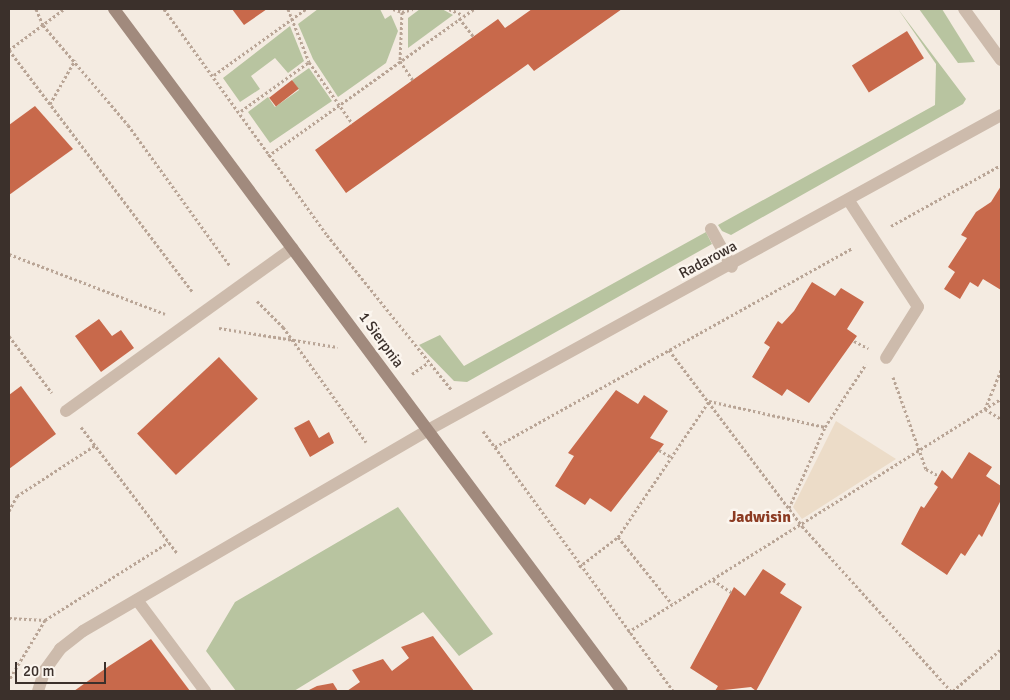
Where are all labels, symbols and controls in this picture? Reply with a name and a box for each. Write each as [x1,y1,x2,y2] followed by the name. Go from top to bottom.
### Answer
[676,237,740,283] street label: Radarowa
[355,309,407,371] street label: 1 Sierpnia
[729,507,791,527] district label: Jadwisin
[18,652,109,684] scale bar
[23,662,54,680] text: 20 m

